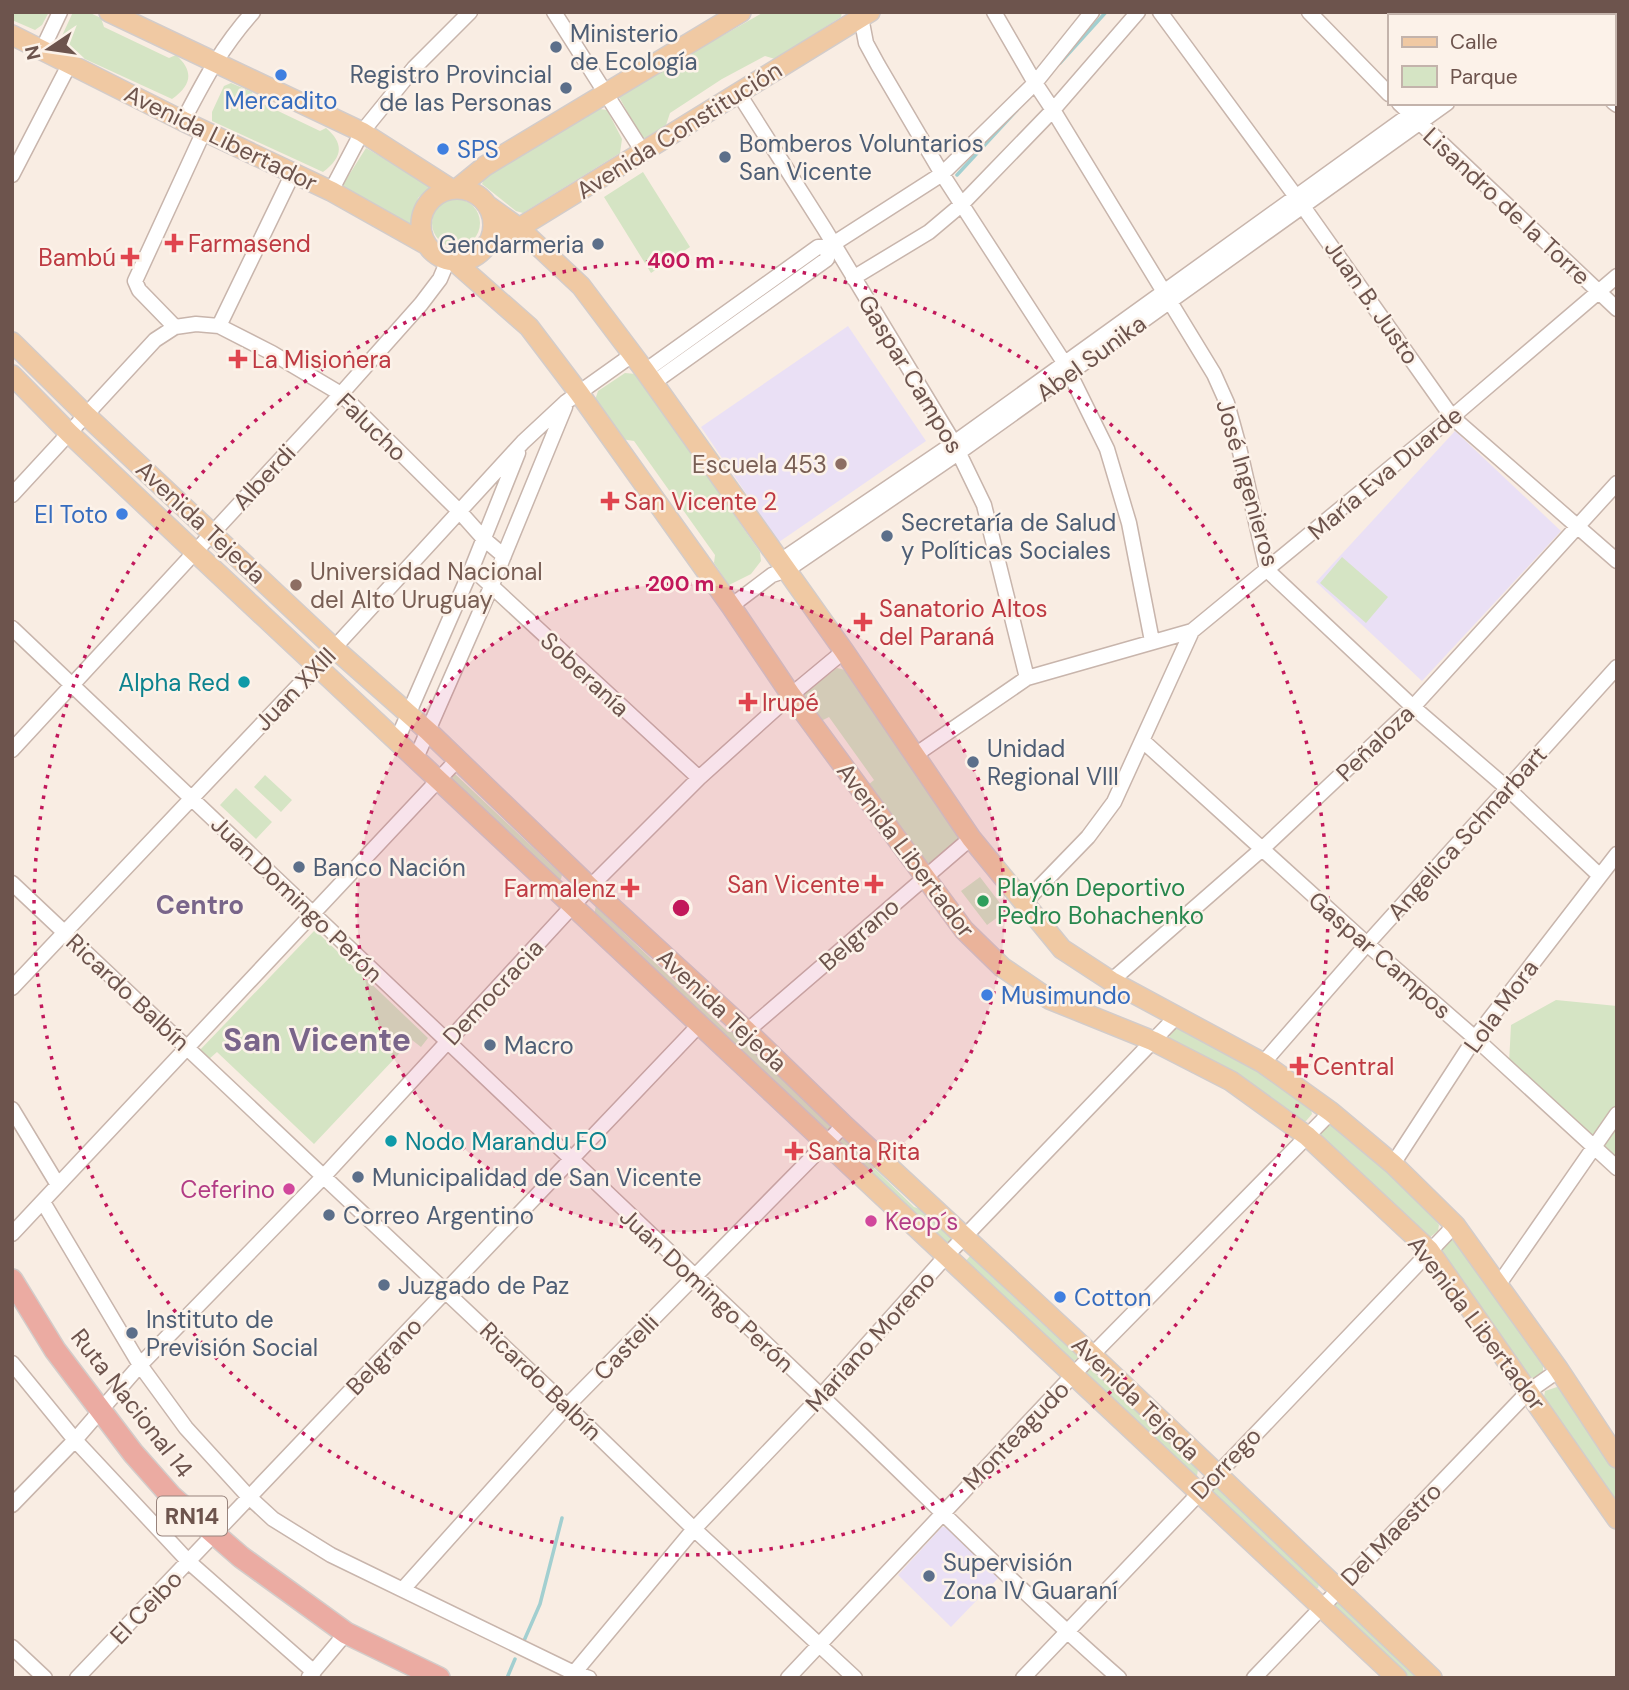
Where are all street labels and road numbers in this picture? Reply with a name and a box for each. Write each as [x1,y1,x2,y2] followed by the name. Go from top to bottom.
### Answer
[570,54,788,206] street label: Avenida Constitución
[119,78,323,198] street label: Avenida Libertador
[1417,120,1597,292] street label: Lisandro de la Torre
[1318,234,1426,370] street label: Juan B. Justo
[851,289,971,459] street label: Gaspar Campos
[1030,308,1152,408] street label: Abel Sunika
[330,386,414,468] street label: Falucho
[1209,396,1287,570] street label: José Ingenieros
[1301,399,1469,547] street label: María Eva Duarde
[226,437,302,517] street label: Alberdi
[129,454,273,590] street label: Avenida Tejeda
[534,625,636,723] street label: Soberanía
[247,641,343,737] street label: Juan XXIII
[1329,698,1421,788] street label: Peñaloza
[1381,739,1553,927] street label: Angelica Schnarbart
[830,756,982,944] street label: Avenida Libertador
[204,809,390,989] street label: Juan Domingo Perón
[1302,884,1458,1026] street label: Gaspar Campos
[812,891,906,977] street label: Belgrano
[60,927,196,1057] street label: Ricardo Balbín
[436,932,550,1052] street label: Democracia
[650,942,794,1078] street label: Avenida Tejeda
[1457,953,1545,1059] street label: Lola Mora
[613,1201,801,1379] street label: Juan Domingo Perón
[1401,1229,1553,1417] street label: Avenida Libertador
[798,1264,942,1418] street label: Mariano Moreno
[587,1307,665,1387] street label: Castelli
[339,1310,429,1402] street label: Belgrano
[473,1315,609,1447] street label: Ricardo Balbín
[64,1322,200,1484] street label: Ruta Nacional 14
[1065,1329,1207,1467] street label: Avenida Tejeda
[956,1374,1076,1496] street label: Monteagudo
[1184,1420,1268,1506] street label: Dorrego
[1334,1476,1448,1592] street label: Del Maestro
[157,1497,227,1536] road number: RN14
[103,1563,189,1651] street label: El Ceibo

